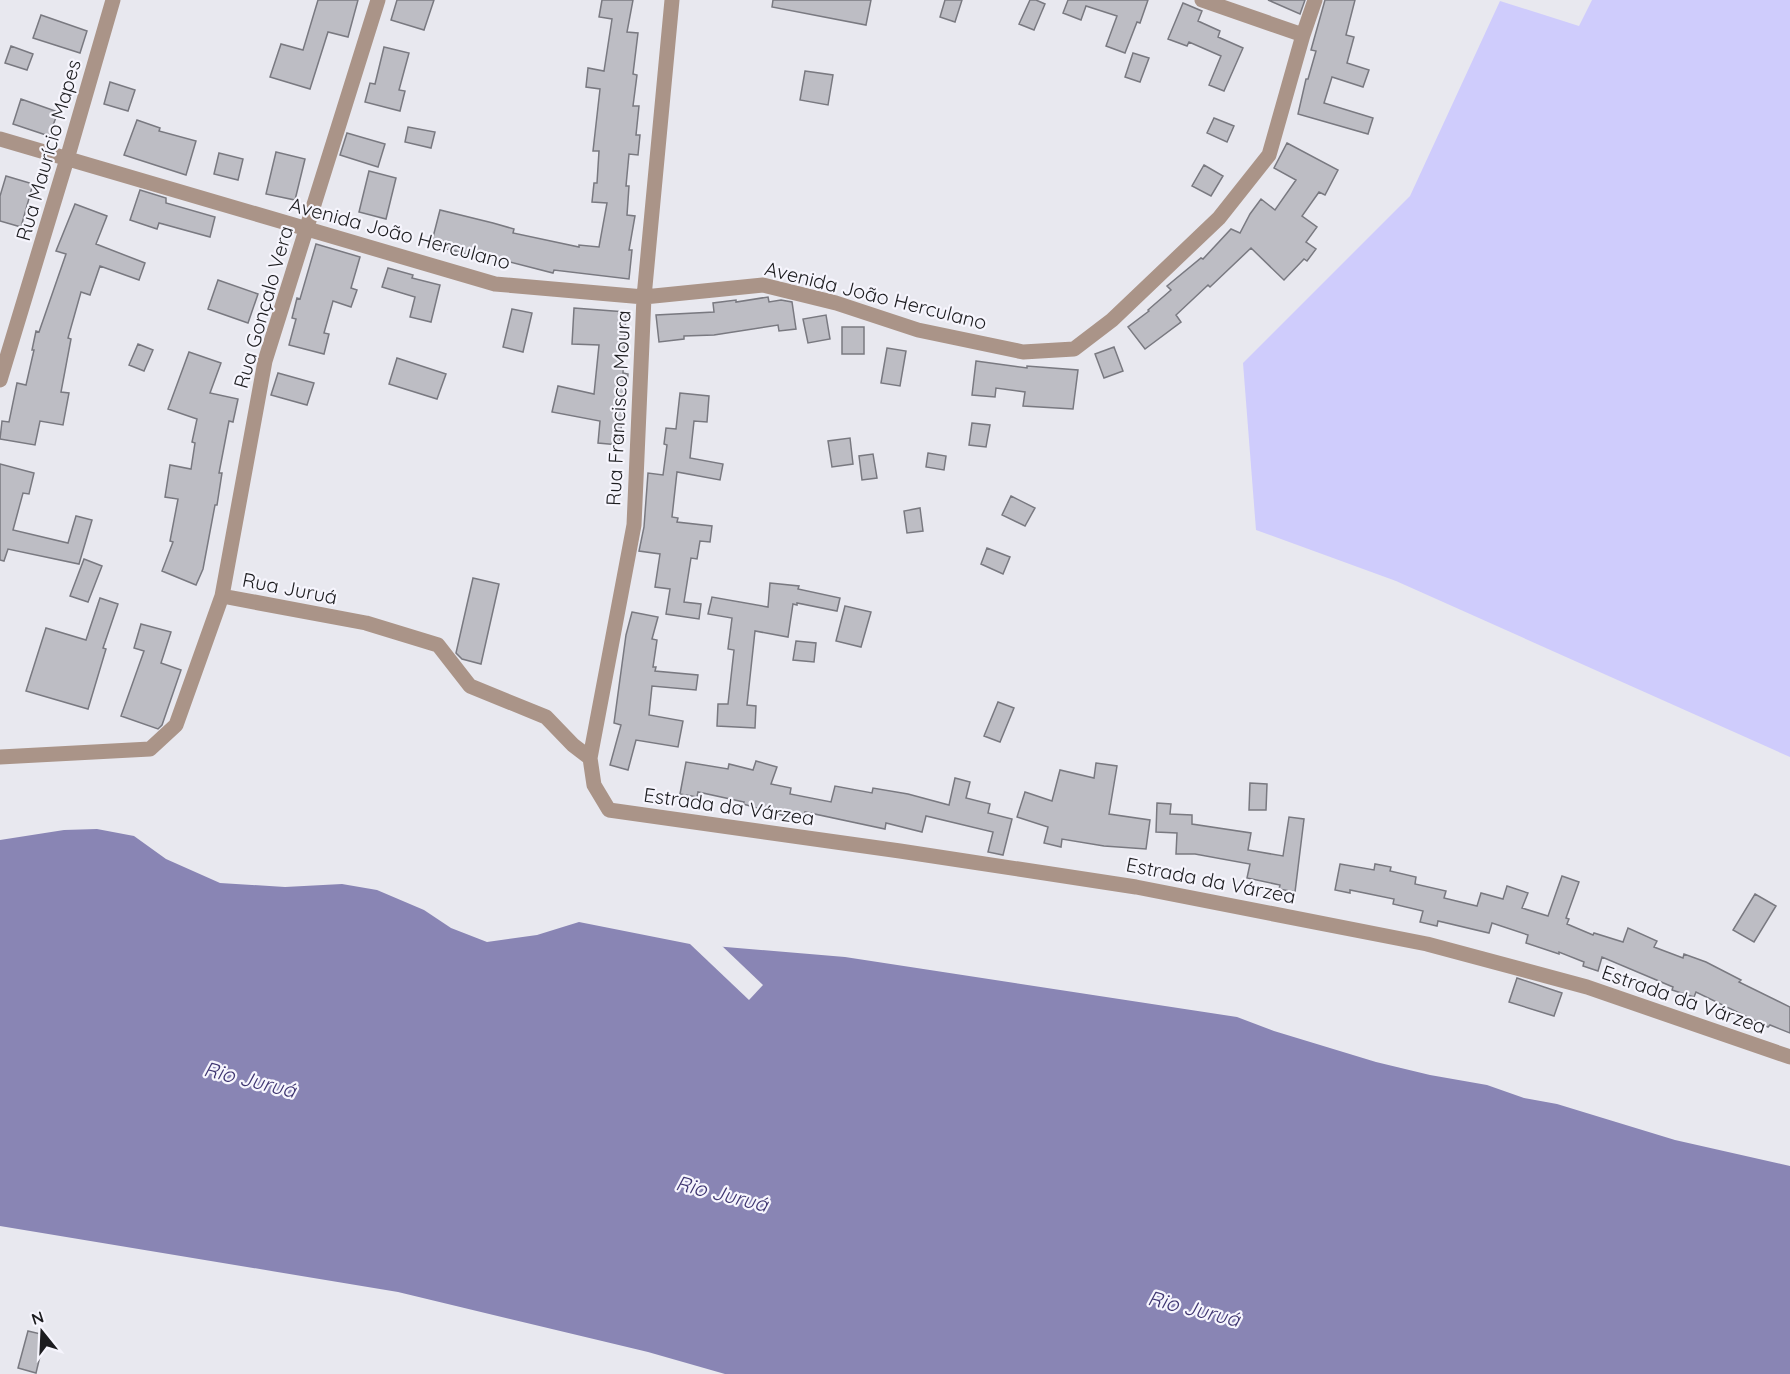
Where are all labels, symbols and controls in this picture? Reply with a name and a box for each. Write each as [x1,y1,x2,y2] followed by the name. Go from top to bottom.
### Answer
[10,56,86,244] street label: Rua Maurício Mapes
[287,191,513,275] street label: Avenida João Herculano
[228,223,298,391] street label: Rua Gonçalo Vera
[762,255,990,335] street label: Avenida João Herculano
[600,310,636,506] street label: Rua Francisco Moura
[240,567,340,609] street label: Rua Juruá
[642,782,816,830] street label: Estrada da Várzea
[1124,851,1298,909] street label: Estrada da Várzea
[1598,959,1770,1039] street label: Estrada da Várzea
[201,1055,300,1103] water label: Rio Juruá
[673,1169,772,1217] water label: Rio Juruá
[1145,1284,1244,1332] water label: Rio Juruá
[12,1302,72,1362] north arrow
[29,1306,46,1329] text: N

